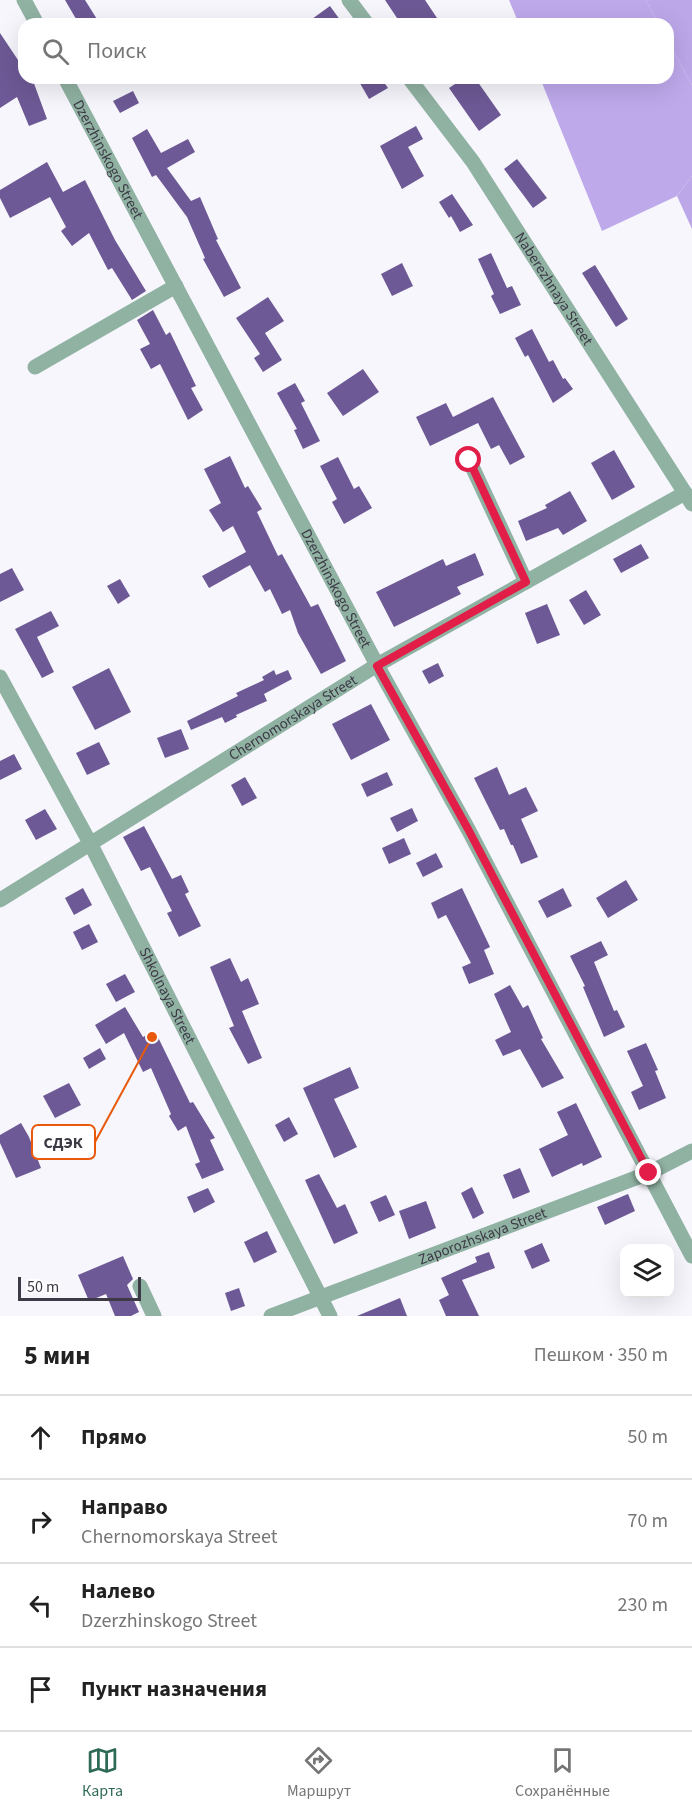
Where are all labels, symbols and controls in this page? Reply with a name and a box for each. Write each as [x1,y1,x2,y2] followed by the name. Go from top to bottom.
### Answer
[18,18,674,84] search box
[39,35,72,68] icon: search
[87,35,146,67] text: Поиск
[67,96,148,223] street label: Dzerzhinskogo Street
[510,228,598,350] street label: Naberezhnaya Street
[455,446,481,472] route start
[296,525,376,652] street label: Dzerzhinskogo Street
[225,670,361,766] street label: Chernomorskaya Street
[134,944,200,1048] street label: Shkolnaya Street
[32,1125,95,1159] callout: СДЭК
[43,1132,83,1154] text: СДЭК
[635,1159,661,1185] route end
[415,1203,550,1270] street label: Zaporozhskaya Street
[620,1244,674,1298] map controls
[620,1244,674,1298] button: layers
[18,1274,141,1302] scale bar
[27,1276,59,1298] text: 50 m
[24,1337,90,1374] text: 5 мин
[534,1341,668,1369] text: Пешком · 350 m
[24,1421,57,1454] icon: ahead
[81,1421,147,1453] text: Прямо
[628,1423,668,1451] text: 50 m
[81,1491,168,1523] text: Направо
[24,1505,57,1538] icon: right
[628,1507,668,1535] text: 70 m
[81,1523,278,1551] text: Chernomorskaya Street
[81,1575,155,1607] text: Налево
[24,1589,57,1622] icon: left
[618,1591,668,1619] text: 230 m
[81,1607,257,1635] text: Dzerzhinskogo Street
[24,1673,57,1706] icon: arrive
[81,1673,267,1705] text: Пункт назначения
[82,1744,123,1802] tab: Карта
[287,1744,351,1802] tab: Маршрут
[515,1744,610,1802] tab: Сохранённые

